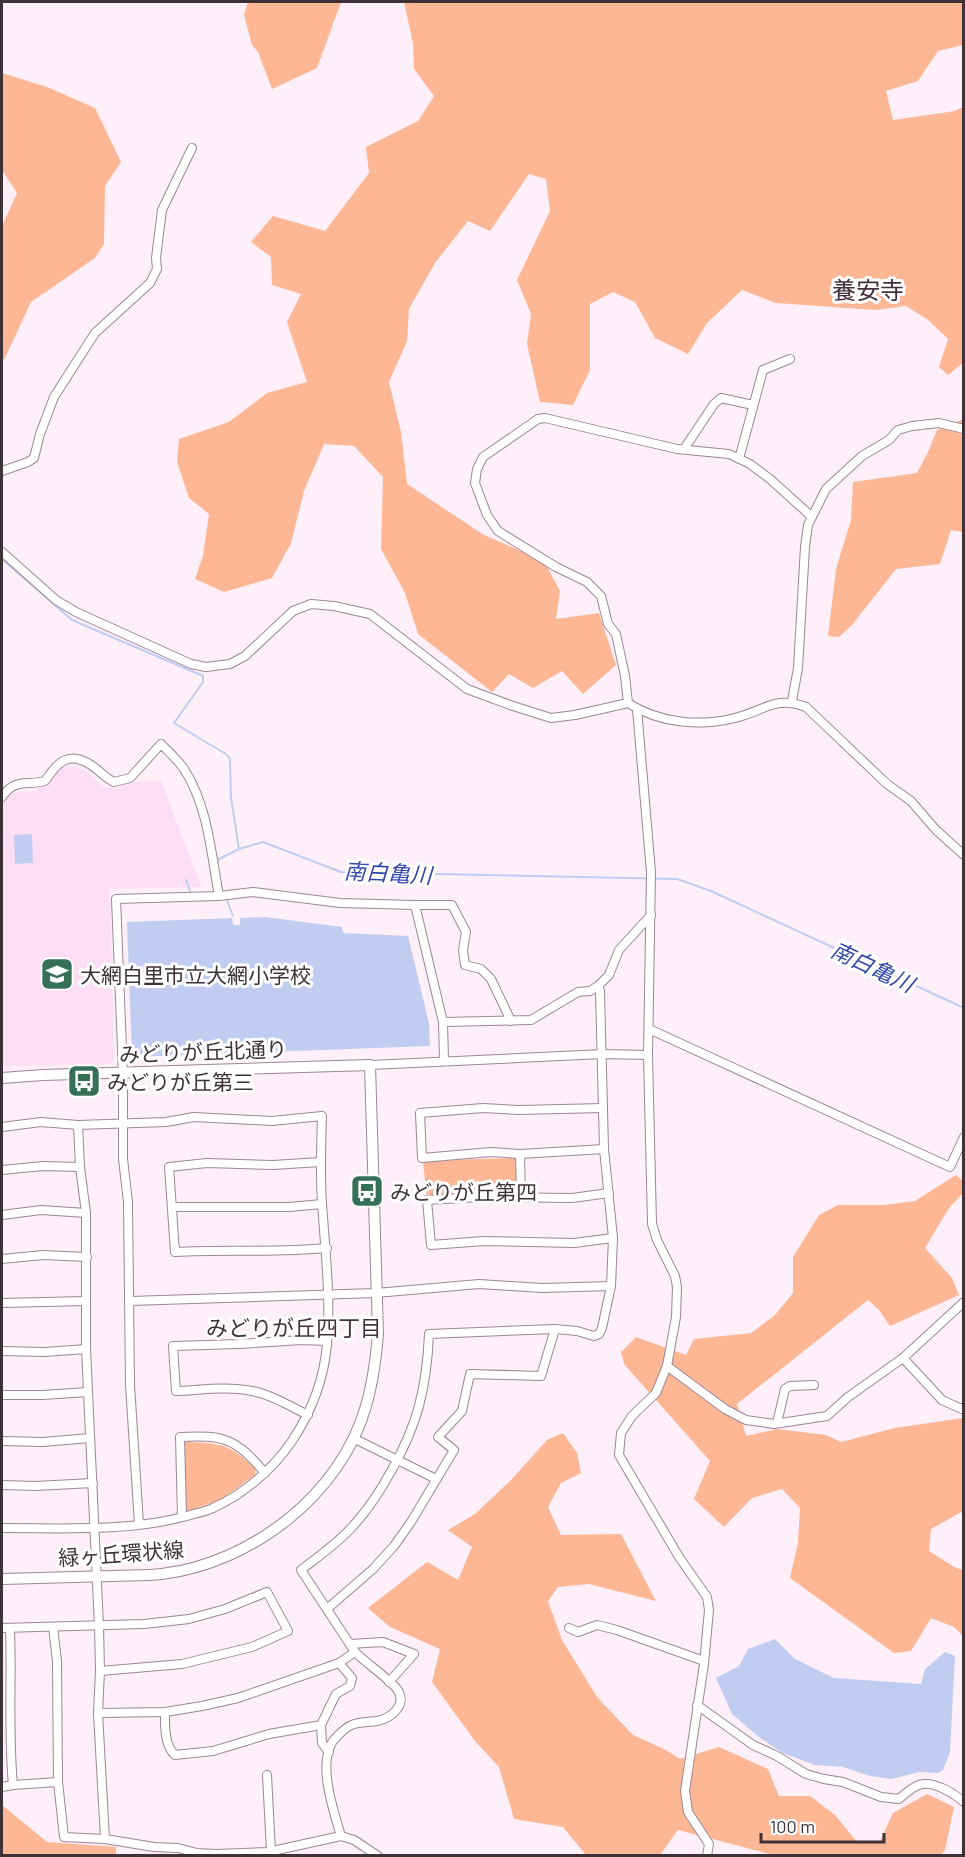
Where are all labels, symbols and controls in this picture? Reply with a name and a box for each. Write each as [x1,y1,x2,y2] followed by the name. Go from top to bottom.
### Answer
[832,275,904,304] district label: 養安寺
[343,857,435,887] water label: 南白亀川
[828,936,920,997] water label: 南白亀川
[39,956,75,992] school or university icon: 大網白里市立大網小学校
[80,962,311,987] place label: 大網白里市立大網小学校
[119,1036,287,1066] street label: みどりが丘北通り
[66,1063,102,1099] bus stop icon: みどりが丘第三
[107,1069,254,1094] place label: みどりが丘第三
[349,1173,385,1209] bus stop icon: みどりが丘第四
[390,1179,537,1204] place label: みどりが丘第四
[206,1314,382,1340] district label: みどりが丘四丁目
[57,1536,185,1570] street label: 緑ヶ丘環状線
[761,1806,884,1844] scale bar
[770,1815,815,1837] text: 100 m

